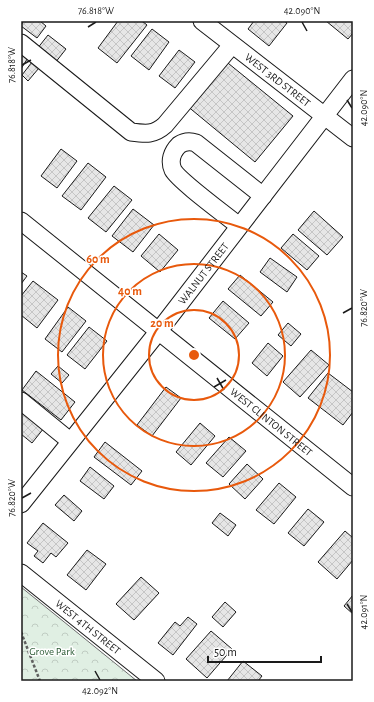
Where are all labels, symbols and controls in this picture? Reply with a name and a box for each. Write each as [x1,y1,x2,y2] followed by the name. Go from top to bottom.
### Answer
[78,6,114,16] text: 76.818°W
[284,6,320,16] text: 42.090°N
[7,47,17,83] text: 76.818°W
[243,51,313,109] street label: WEST 3RD STREET
[359,90,369,126] text: 42.090°N
[176,240,231,306] street label: WALNUT STREET
[86,253,110,265] text: 60 m
[118,285,142,297] text: 40 m
[359,289,369,327] text: 76.820°W
[150,317,174,329] text: 20 m
[187,348,201,362] centre of rings
[228,386,315,458] street label: WEST CLINTON STREET
[7,479,17,517] text: 76.820°W
[359,595,369,629] text: 42.091°N
[53,597,123,656] street label: WEST 4TH STREET
[208,638,321,664] scale bar
[29,646,75,657] park label: Grove Park
[214,646,237,658] text: 50 m
[82,686,118,696] text: 42.092°N

